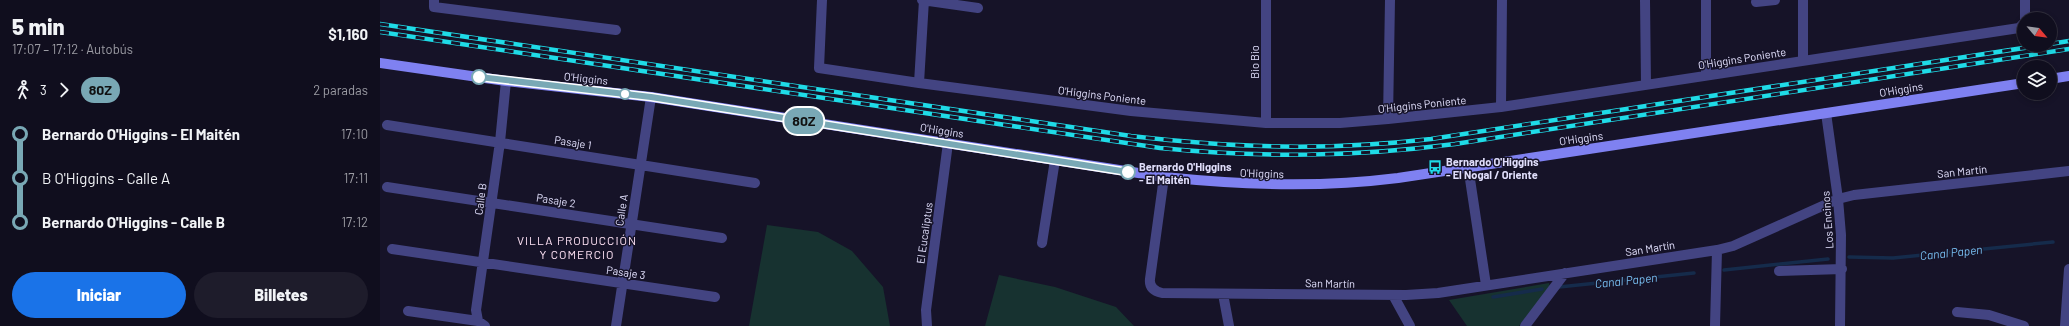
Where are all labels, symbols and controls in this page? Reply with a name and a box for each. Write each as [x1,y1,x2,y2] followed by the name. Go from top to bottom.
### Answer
[2017,12,2057,52] north arrow
[2017,12,2057,100] map controls
[12,13,65,39] text: 5 min
[328,25,368,43] text: $1,160
[12,41,133,57] text: 17:07 – 17:12 · Autobús
[1248,45,1261,79] street label: Bio Bio
[1697,45,1787,71] street label: O'Higgins Poniente
[2017,60,2057,100] button: layers
[471,69,487,85] unlabelled marker
[563,69,609,87] street label: O'Higgins
[12,79,34,101] icon: walk
[53,79,75,101] icon: forward
[1878,79,1924,99] street label: O'Higgins
[89,81,112,98] text: 80Z
[40,82,47,98] text: 3
[313,82,368,98] text: 2 paradas
[1057,83,1147,107] street label: O'Higgins Poniente
[619,88,631,100] unlabelled marker
[1377,93,1467,115] street label: O'Higgins Poniente
[781,108,827,134] line badge: 80Z
[792,112,816,129] text: 80Z
[919,120,965,140] street label: O'Higgins
[42,125,240,143] text: Bernardo O'Higgins - El Maitén
[341,126,368,142] text: 17:10
[1558,128,1604,148] street label: O'Higgins
[553,133,593,151] street label: Pasaje 1
[1446,155,1539,181] place label: Bernardo O'Higgins - El Nogal / Oriente
[1427,159,1443,175] bus stop icon: Bernardo O'Higgins - El Nogal / Oriente
[1139,160,1232,186] place label: Bernardo O'Higgins - El Maitén
[1936,162,1988,180] street label: San Martín
[1120,164,1136,180] marker: Bernardo O'Higgins - El Maitén
[1240,166,1284,180] street label: O'Higgins
[42,169,170,187] text: B O'Higgins - Calle A
[344,170,368,186] text: 17:11
[471,182,489,216] street label: Calle B
[535,190,577,210] street label: Pasaje 2
[1818,191,1836,249] street label: Los Encinos
[612,193,630,227] street label: Calle A
[913,201,935,265] street label: El Eucaliptus
[42,213,225,231] text: Bernardo O'Higgins - Calle B
[341,214,368,230] text: 17:12
[517,233,637,261] district label: VILLA PRODUCCIÓN Y COMERCIO
[1624,238,1676,258] street label: San Martín
[1919,242,1983,262] water label: Canal Papen
[606,263,646,281] street label: Pasaje 3
[1594,270,1658,290] water label: Canal Papen
[12,272,186,318] button: Iniciar
[194,272,368,318] button: Billetes
[1305,276,1355,290] street label: San Martín

